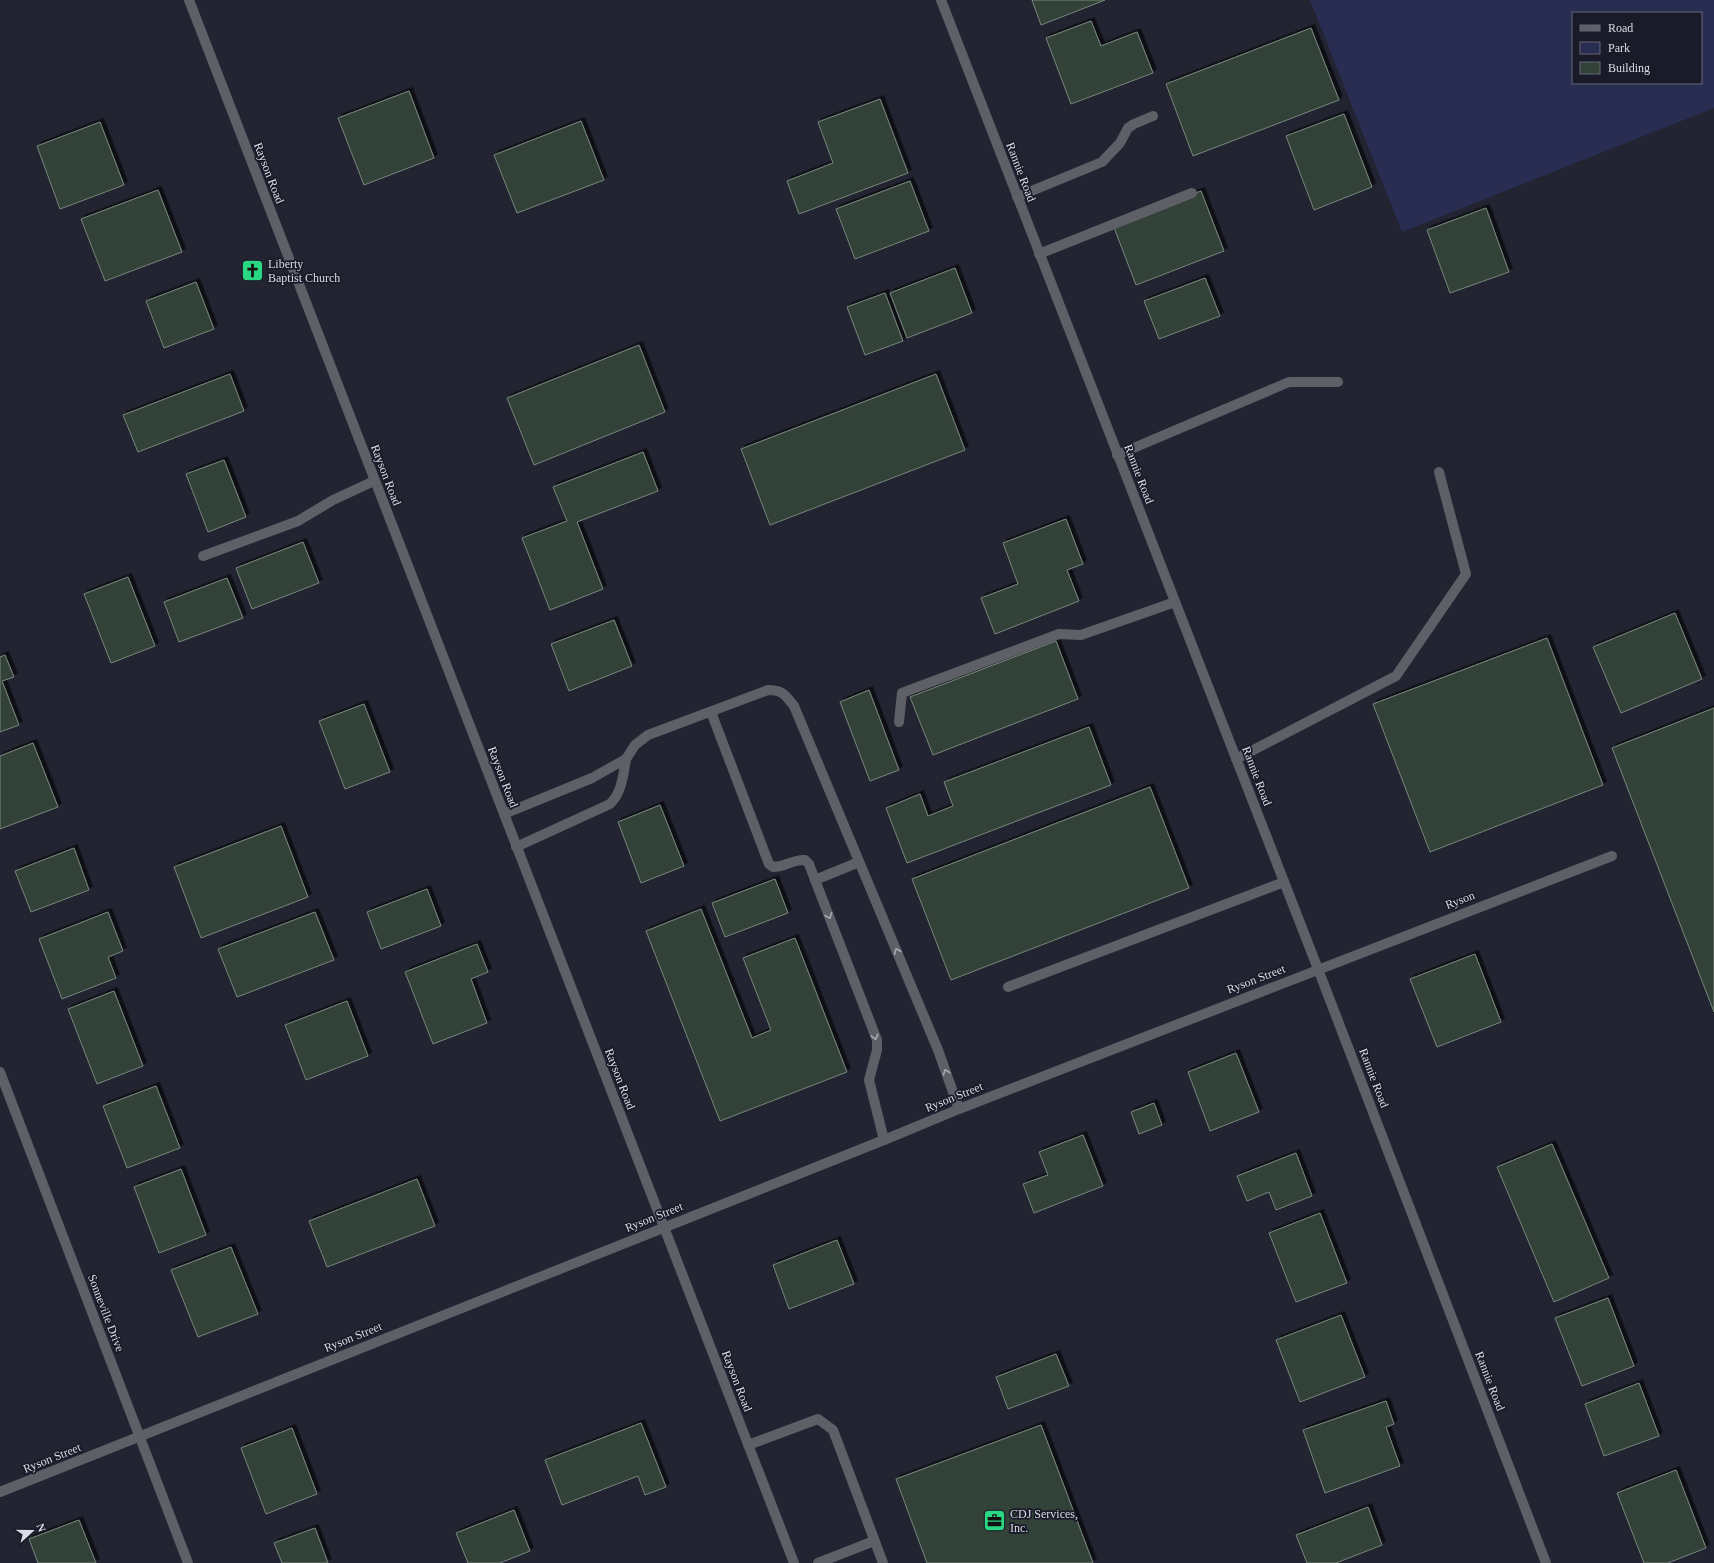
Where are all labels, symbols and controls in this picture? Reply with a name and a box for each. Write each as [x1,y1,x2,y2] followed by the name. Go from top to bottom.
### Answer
[1572,12,1702,84] legend
[1608,21,1633,35] text: Road
[1608,41,1630,55] text: Park
[1608,61,1650,75] text: Building
[251,140,287,206] street label: Rayson Road
[1003,140,1039,204] street label: Rannie Road
[268,257,340,285] place label: Liberty Baptist Church
[239,258,265,284] church icon: Liberty Baptist Church
[368,442,404,508] street label: Rayson Road
[1121,442,1157,506] street label: Rannie Road
[485,744,521,810] street label: Rayson Road
[1239,744,1275,808] street label: Rannie Road
[1443,888,1477,912] street label: Ryson
[825,912,833,919] one-way arrow
[894,948,902,956] one-way arrow
[1225,961,1288,996] street label: Ryson Street
[871,1034,879,1041] one-way arrow
[602,1046,638,1112] street label: Rayson Road
[1356,1046,1392,1110] street label: Rannie Road
[942,1068,950,1075] one-way arrow
[923,1079,986,1115] street label: Ryson Street
[623,1199,686,1235] street label: Ryson Street
[85,1272,127,1354] street label: Sonneville Drive
[322,1319,385,1355] street label: Ryson Street
[719,1348,755,1414] street label: Rayson Road
[1472,1349,1508,1413] street label: Rannie Road
[21,1440,84,1476] street label: Ryson Street
[1010,1507,1078,1535] place label: CDJ Services, Inc.
[982,1508,1008,1534] office icon: CDJ Services, Inc.
[12,1511,52,1551] north arrow
[34,1522,48,1533] text: N

